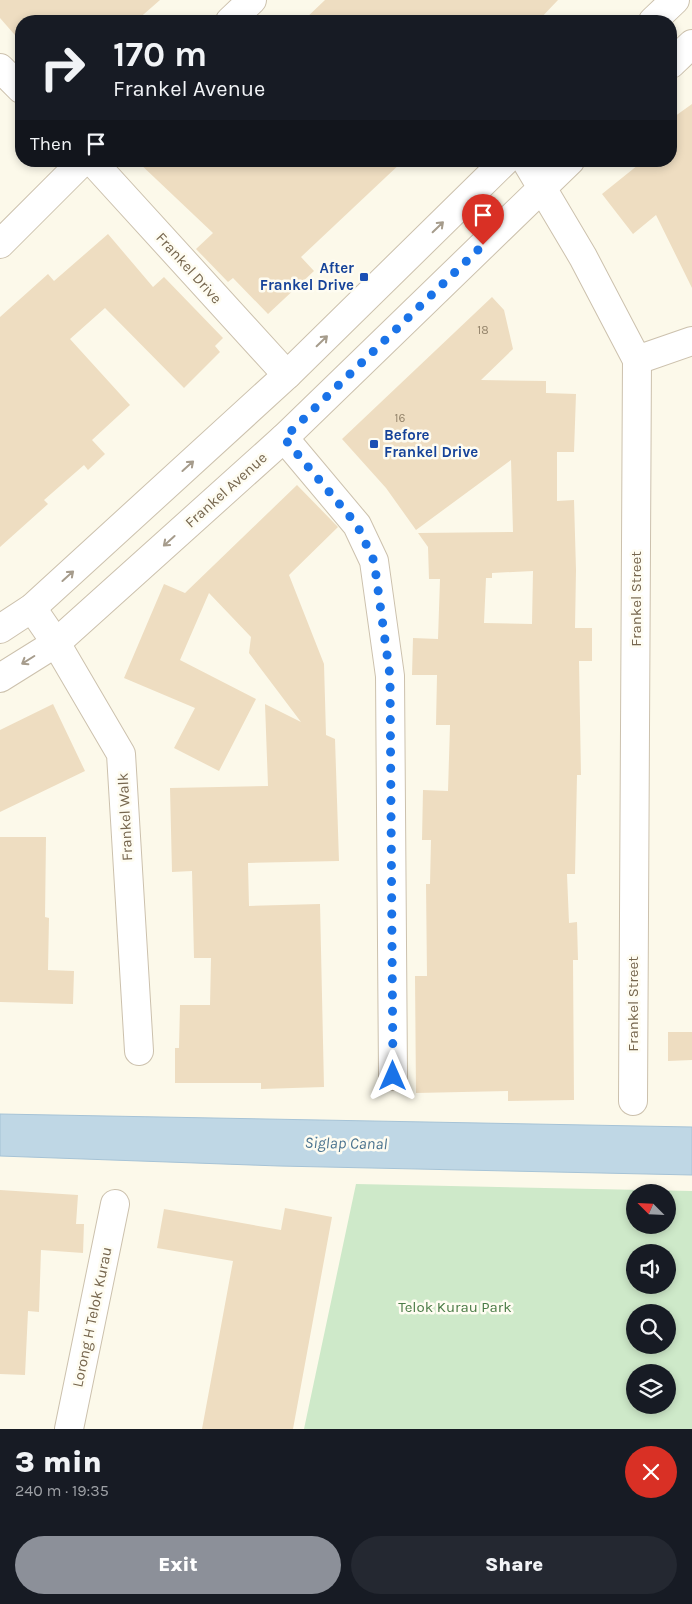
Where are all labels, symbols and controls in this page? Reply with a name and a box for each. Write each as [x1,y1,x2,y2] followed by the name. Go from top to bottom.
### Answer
[113,34,207,75] text: 170 m
[30,35,95,100] icon: right
[113,76,265,102] text: Frankel Avenue
[82,130,110,158] icon: arrive
[30,133,72,155] text: Then
[462,194,504,245] pin
[469,201,497,229] icon: arrive
[431,221,444,233] one-way arrow
[152,229,226,307] street label: Frankel Drive
[260,259,354,294] place label: After Frankel Drive
[358,271,370,283] marker: After Frankel Drive
[477,323,489,337] house number: 18
[315,335,328,347] one-way arrow
[395,411,406,425] house number: 16
[384,426,478,461] place label: Before Frankel Drive
[368,438,380,450] marker: Before Frankel Drive
[181,449,271,531] street label: Frankel Avenue
[181,460,194,472] one-way arrow
[163,535,176,547] one-way arrow
[627,551,645,647] street label: Frankel Street
[61,570,74,581] one-way arrow
[21,655,35,666] one-way arrow
[114,772,136,862] street label: Frankel Walk
[624,956,642,1052] street label: Frankel Street
[366,1049,418,1101] position arrow
[304,1133,388,1153] water label: Siglap Canal
[626,1184,676,1234] north arrow
[626,1184,676,1414] map controls
[626,1244,676,1294] button: sound
[68,1245,116,1389] street label: Lorong H Telok Kurau
[398,1298,512,1316] park label: Telok Kurau Park
[626,1304,676,1354] button: search
[626,1364,676,1414] button: layers
[15,1444,102,1480] text: 3 min
[625,1446,677,1498] button: close
[15,1481,109,1500] text: 240 m · 19:35
[15,1536,341,1594] button: Exit
[351,1536,677,1594] button: Share

